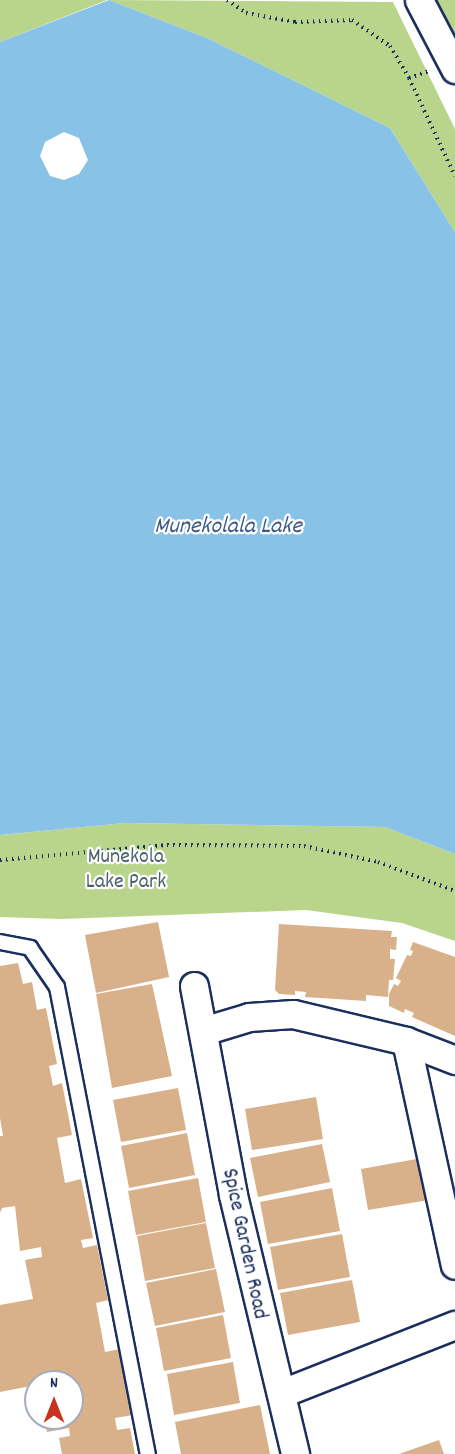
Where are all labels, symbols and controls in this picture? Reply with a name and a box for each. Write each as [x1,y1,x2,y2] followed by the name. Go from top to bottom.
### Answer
[154,514,302,542] water label: Munekolala Lake
[86,844,166,896] park label: Munekola Lake Park
[215,1166,273,1322] street label: Spice Garden Road
[24,1370,84,1430] north arrow
[50,1372,58,1395] text: N

